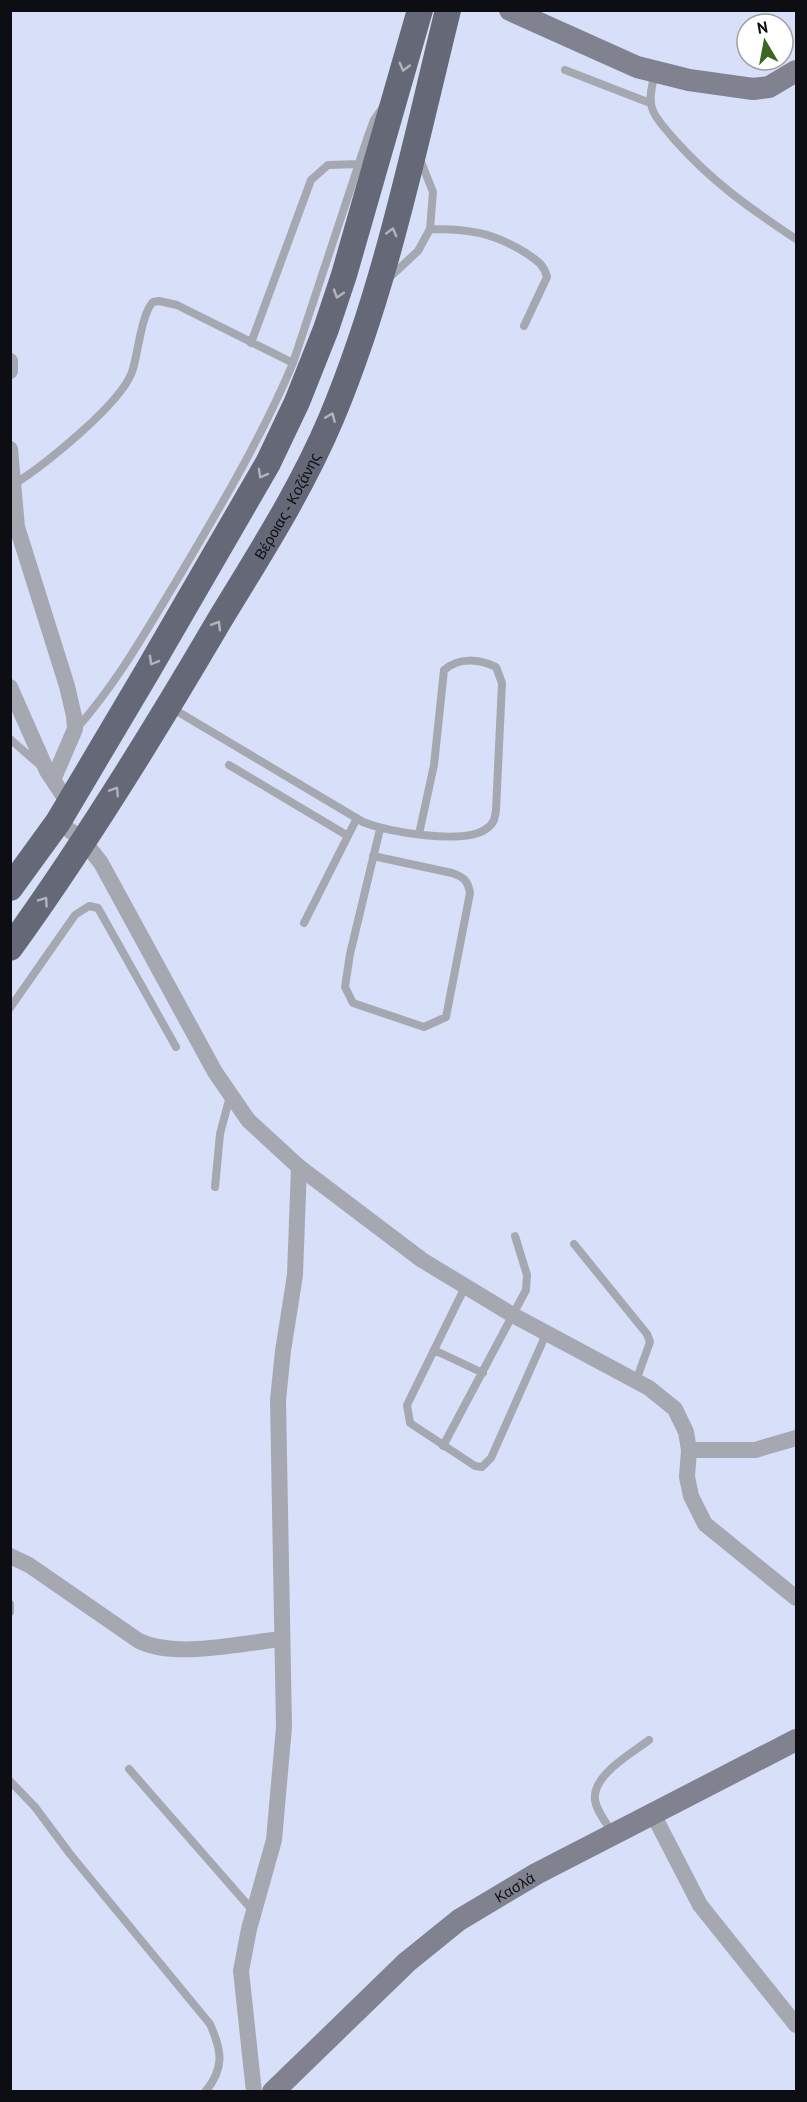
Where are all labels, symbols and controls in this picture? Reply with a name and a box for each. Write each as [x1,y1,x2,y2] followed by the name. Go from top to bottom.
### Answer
[735,12,795,72] north arrow
[755,16,769,38] text: N
[399,61,411,72] one-way arrow
[385,227,397,238] one-way arrow
[333,288,345,299] one-way arrow
[324,413,336,424] one-way arrow
[249,449,324,563] street label: Βέροιας - Κοζάνης
[257,467,269,478] one-way arrow
[210,621,222,631] one-way arrow
[149,654,161,665] one-way arrow
[108,787,119,798] one-way arrow
[37,896,48,907] one-way arrow
[491,1867,538,1906] street label: Κασλά

